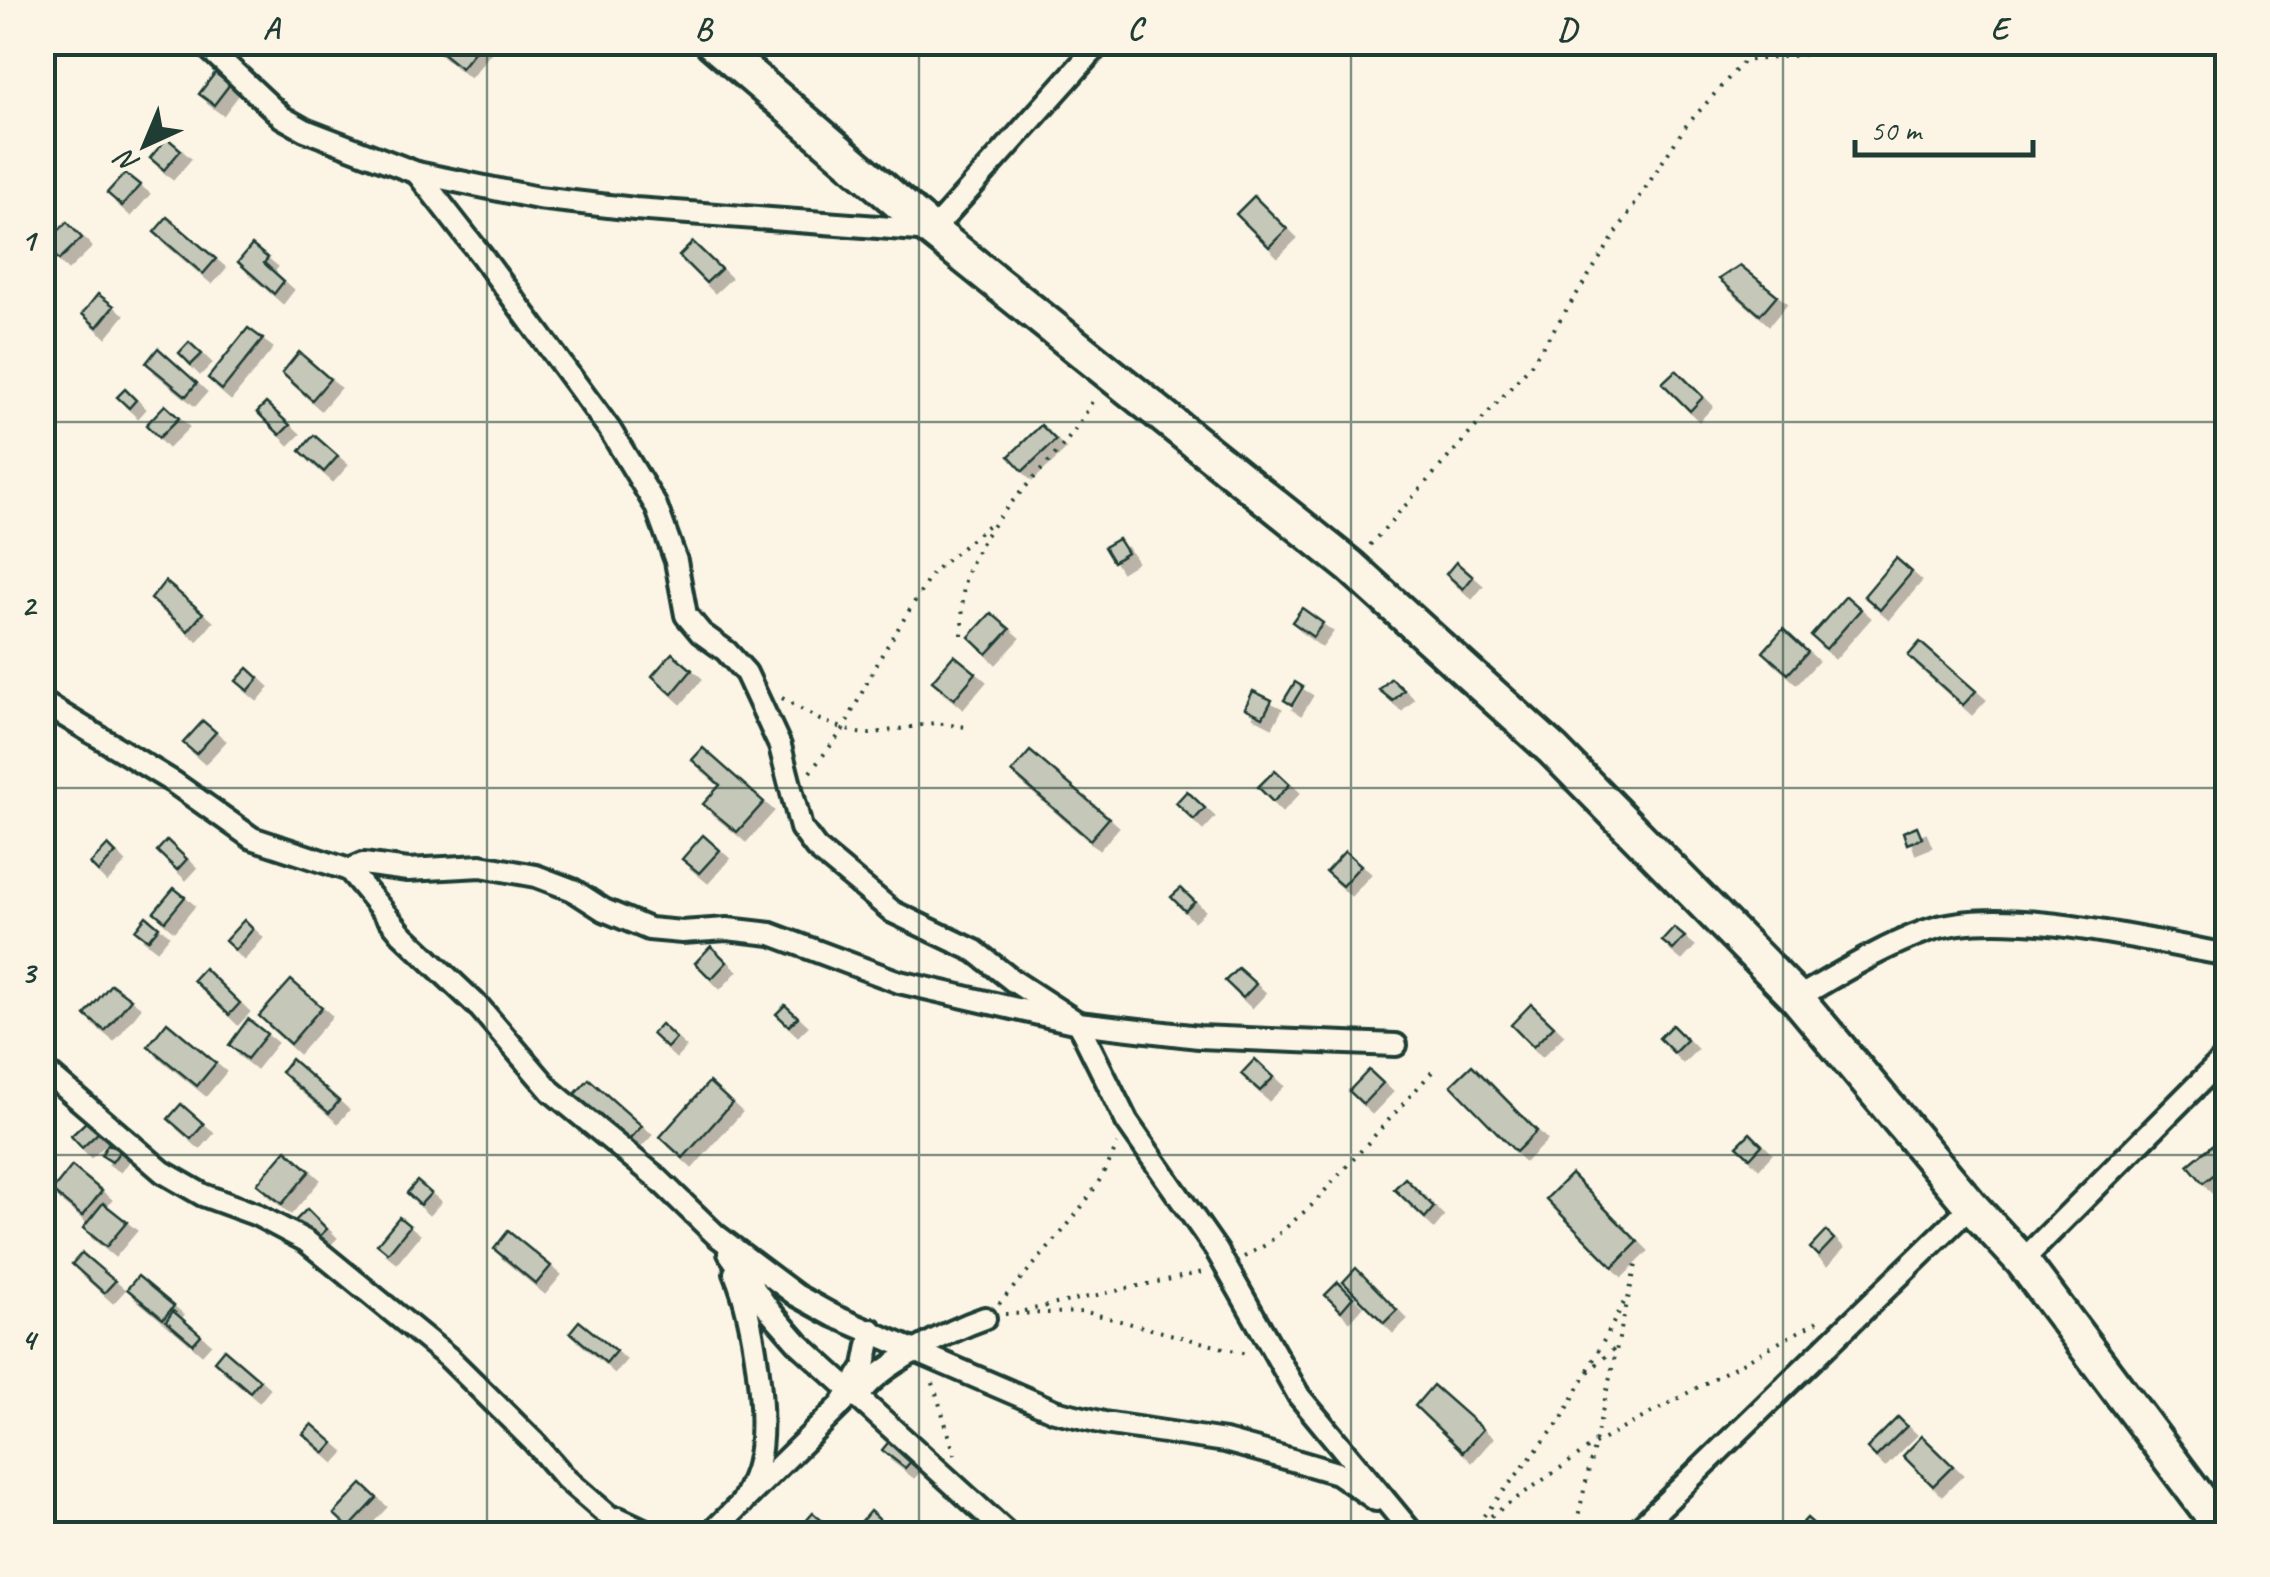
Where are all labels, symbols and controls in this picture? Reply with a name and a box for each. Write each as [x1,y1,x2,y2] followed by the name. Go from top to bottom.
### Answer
[263,8,282,49] text: A
[695,8,714,49] text: B
[1127,8,1147,49] text: C
[1558,8,1580,49] text: D
[1990,8,2012,49] text: E
[95,95,195,195] north arrow
[1855,95,2032,157] scale bar
[1870,111,1923,149] text: 50 m
[106,141,146,181] text: N
[21,219,39,260] text: 1
[21,585,38,626] text: 2
[21,952,38,993] text: 3
[21,1319,39,1360] text: 4

